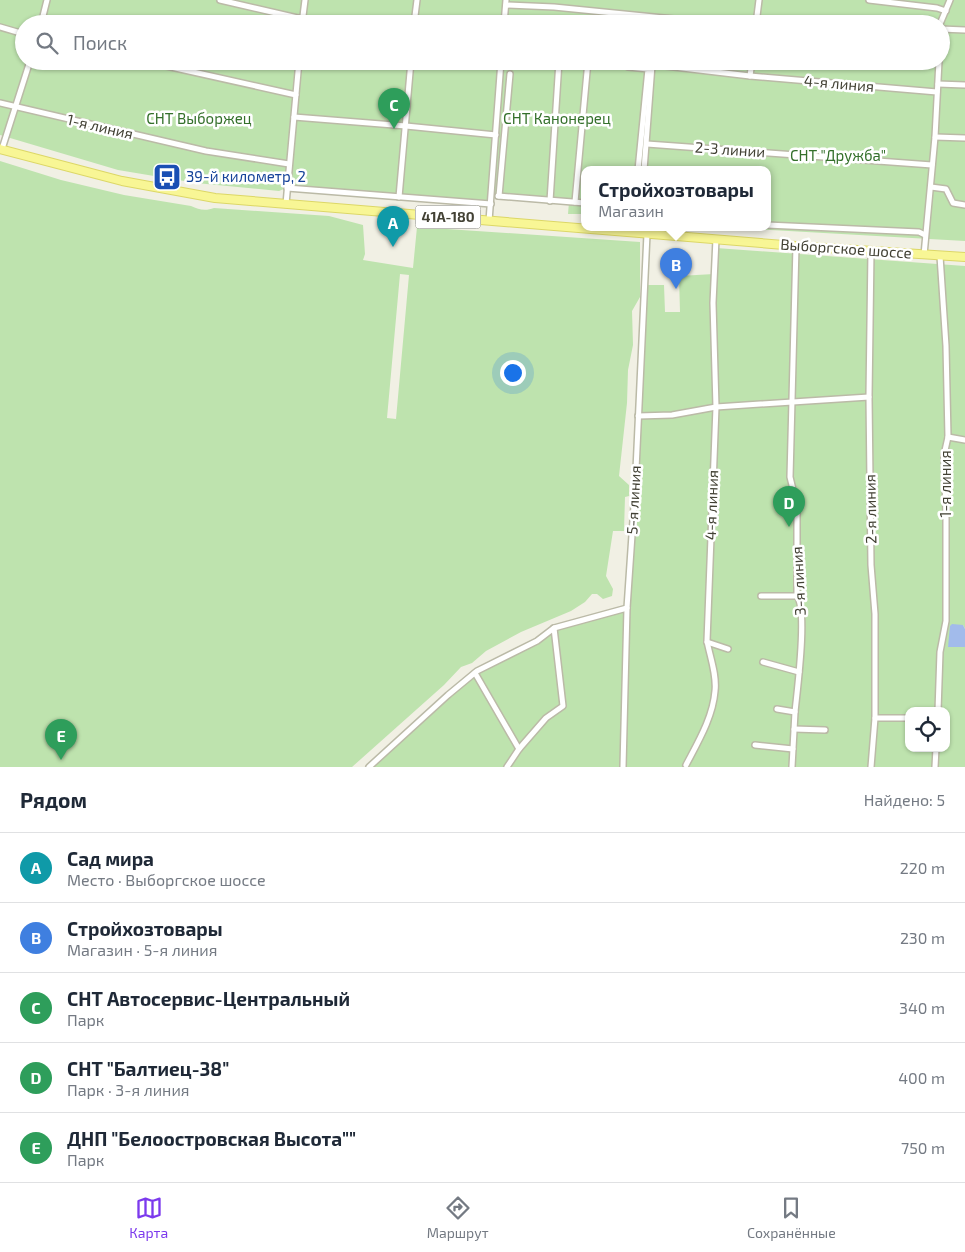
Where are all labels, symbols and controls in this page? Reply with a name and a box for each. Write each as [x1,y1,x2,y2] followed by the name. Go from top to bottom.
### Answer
[15,15,950,70] search box
[33,29,61,57] icon: search
[73,31,127,54] text: Поиск
[803,71,875,95] street label: 4-я линия
[378,88,410,129] pin: C
[146,109,252,127] park label: СНТ Выборжец
[503,109,611,127] park label: СНТ Канонерец
[65,110,135,142] street label: 1-я линия
[694,138,766,160] street label: 2-3 линии
[790,146,886,165] park label: СНТ "Дружба"
[152,162,182,192] bus stop icon: 39-й километр, 2
[581,166,771,231] popup
[186,167,306,185] place label: 39-й километр, 2
[598,178,754,201] text: Стройхозтовары
[598,201,664,220] text: Магазин
[377,206,409,247] pin: A
[416,206,480,228] road number: 41А-180
[780,234,912,262] street label: Выборгское шоссе
[660,248,692,289] pin: B
[500,360,526,386] your location
[936,450,954,518] street label: 1-я линия
[622,465,644,535] street label: 5-я линия
[701,469,721,540] street label: 4-я линия
[860,474,880,544] street label: 2-я линия
[773,486,805,527] pin: D
[787,546,809,616] street label: 3-я линия
[905,707,950,752] map controls
[905,707,950,752] button: locate
[45,719,77,760] pin: E
[20,787,87,812] text: Рядом
[864,790,945,809] text: Найдено: 5
[67,847,154,870] text: Сад мира
[31,858,41,877] text: A
[900,858,945,877] text: 220 m
[67,870,266,889] text: Место · Выборгское шоссе
[67,917,223,940] text: Стройхозтовары
[31,928,41,947] text: B
[900,928,945,947] text: 230 m
[67,940,217,959] text: Магазин · 5-я линия
[67,987,350,1010] text: СНТ Автосервис-Центральный
[31,998,41,1017] text: C
[899,998,945,1017] text: 340 m
[67,1010,104,1029] text: Парк
[67,1057,229,1080] text: СНТ "Балтиец-38"
[31,1068,41,1087] text: D
[898,1068,945,1087] text: 400 m
[67,1080,189,1099] text: Парк · 3-я линия
[67,1127,356,1150] text: ДНП "Белоостровская Высота""
[31,1138,41,1157] text: E
[901,1138,945,1157] text: 750 m
[67,1150,104,1169] text: Парк
[129,1194,168,1241] tab: Карта
[427,1194,489,1241] tab: Маршрут
[747,1194,836,1241] tab: Сохранённые

